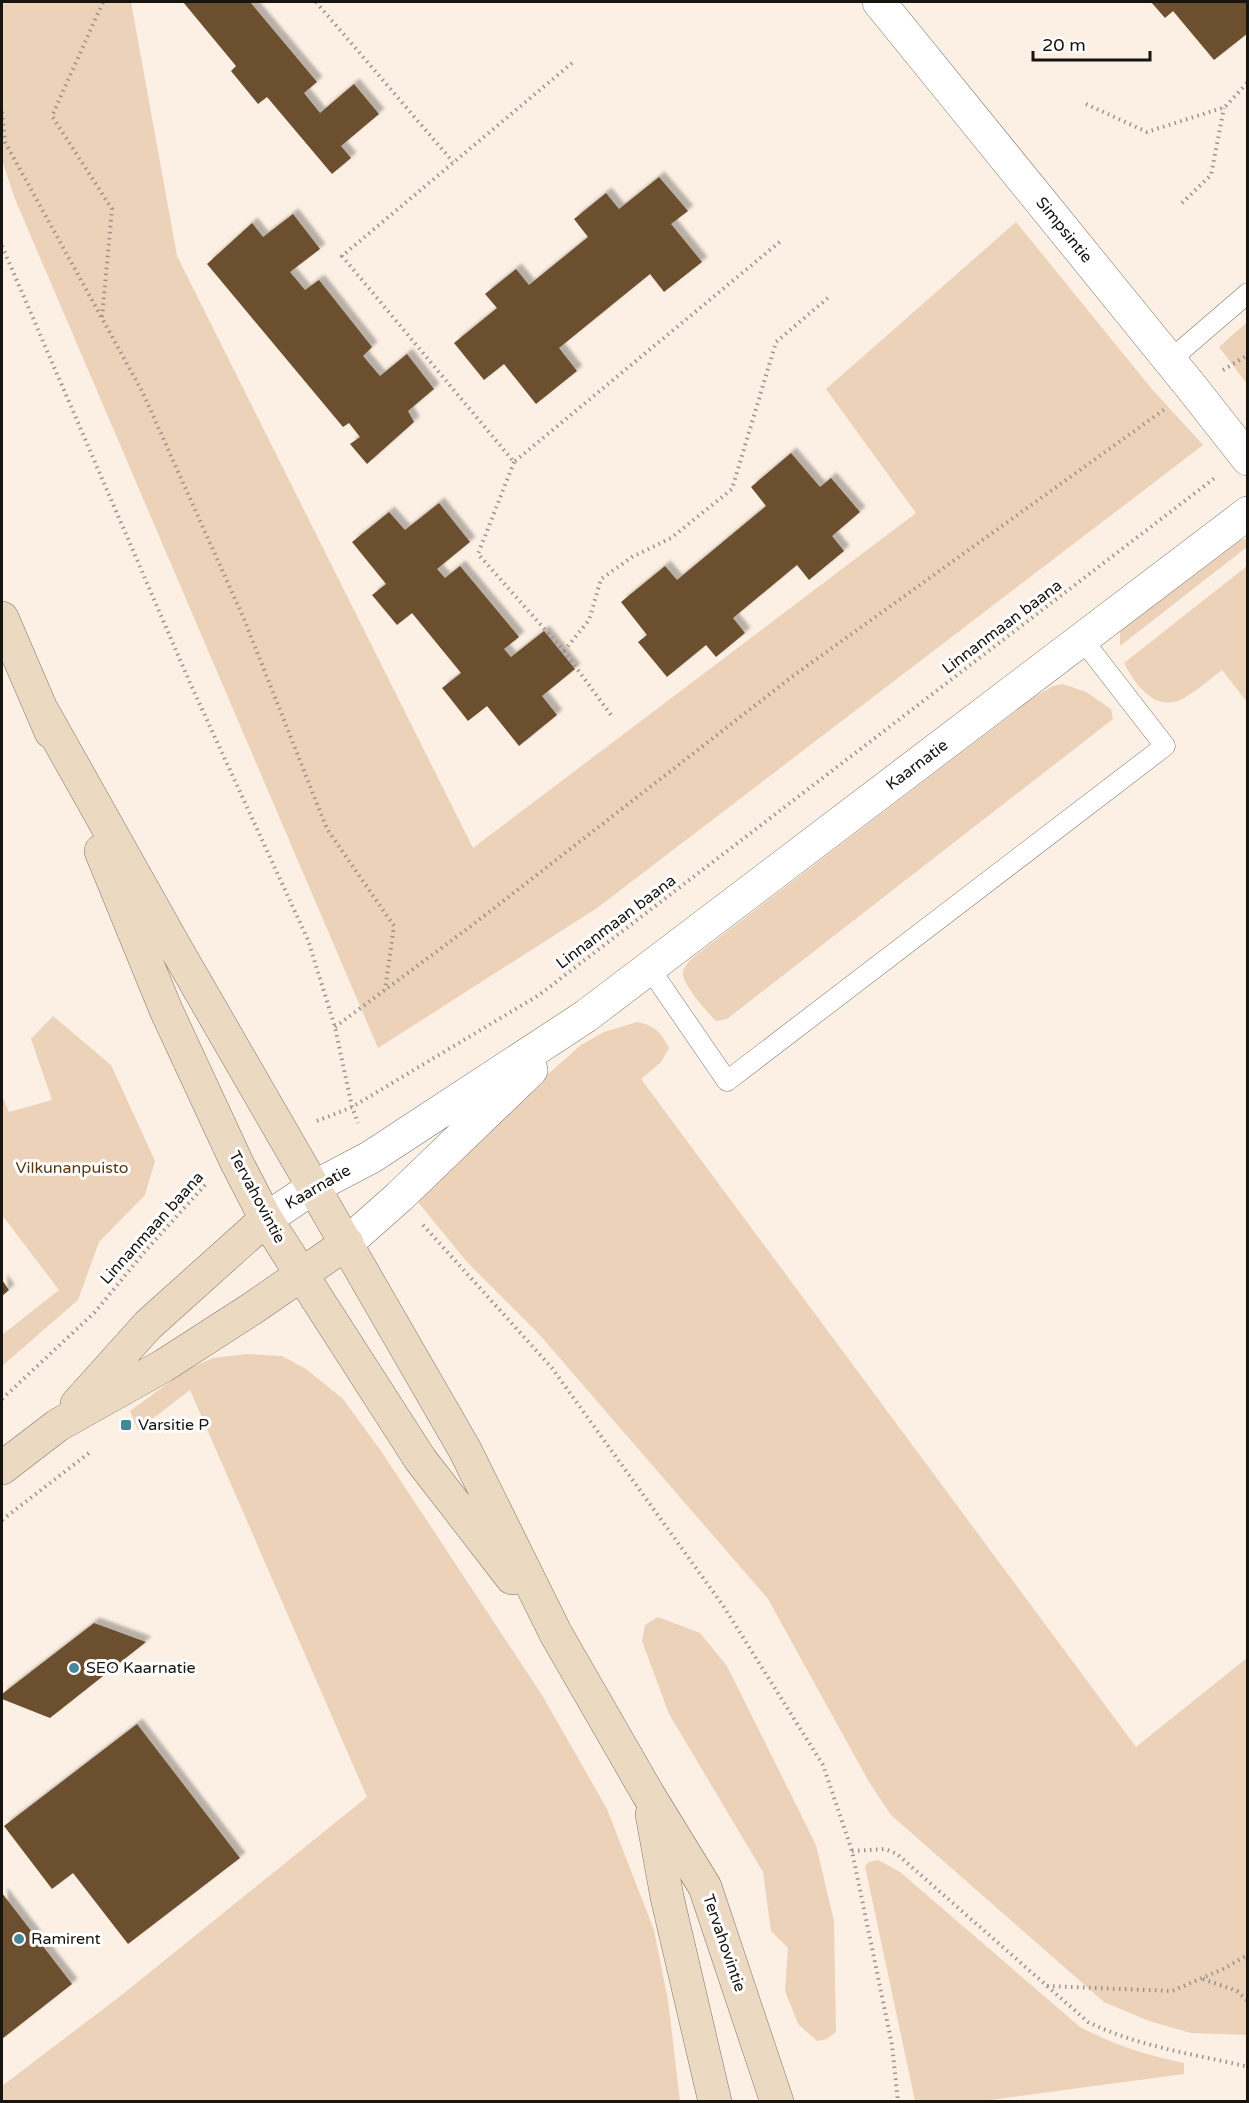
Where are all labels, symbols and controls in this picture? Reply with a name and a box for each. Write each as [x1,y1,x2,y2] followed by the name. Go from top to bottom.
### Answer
[1033,24,1150,62] scale bar
[1042,34,1086,56] text: 20 m
[1031,193,1097,267] street label: Simpsintie
[938,575,1066,679] street label: Linnanmaan baana
[882,735,952,795] street label: Kaarnatie
[552,870,680,974] street label: Linnanmaan baana
[224,1147,290,1247] street label: Tervahovintie
[15,1158,129,1178] park label: Vilkunanpuisto
[282,1160,354,1214] street label: Kaarnatie
[96,1167,208,1289] street label: Linnanmaan baana
[138,1415,209,1435] place label: Varsitie P
[119,1418,133,1432] marker: Varsitie P
[86,1658,196,1678] place label: SEO Kaarnatie
[67,1661,81,1675] marker: SEO Kaarnatie
[698,1892,750,1994] street label: Tervahovintie
[31,1929,101,1949] place label: Ramirent
[12,1932,26,1946] marker: Ramirent

